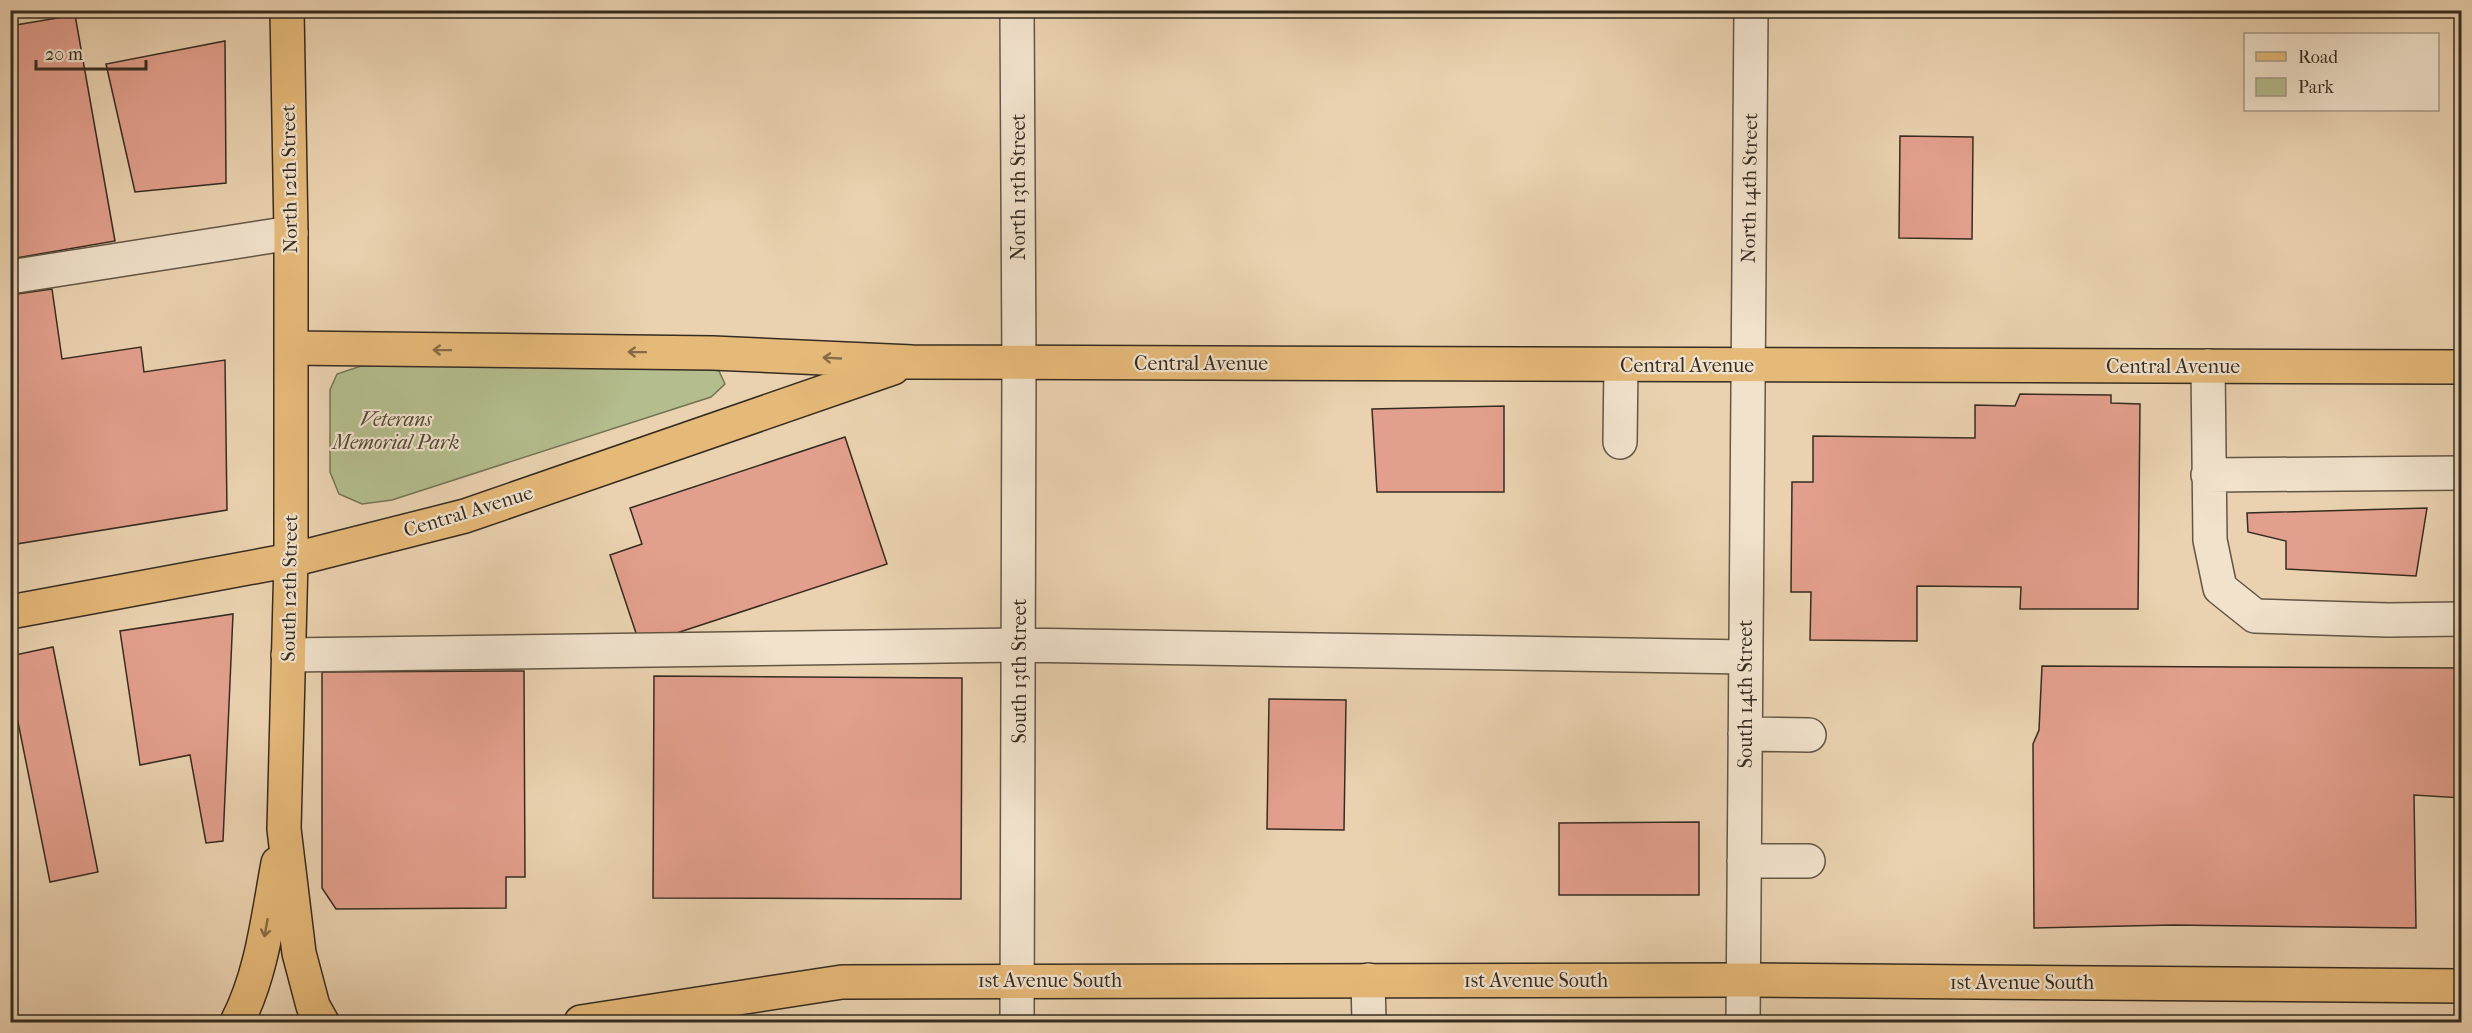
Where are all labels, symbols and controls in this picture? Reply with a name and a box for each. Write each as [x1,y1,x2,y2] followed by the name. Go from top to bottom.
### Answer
[36,33,146,71] scale bar
[2244,33,2439,111] legend
[45,44,83,65] text: 20 m
[2298,47,2338,68] text: Road
[2298,77,2335,98] text: Park
[277,104,302,254] street label: North 12th Street
[1737,113,1762,263] street label: North 14th Street
[1007,114,1030,260] street label: North 13th Street
[433,344,453,356] one-way arrow
[628,346,648,358] one-way arrow
[1134,352,1268,375] street label: Central Avenue
[823,353,843,364] one-way arrow
[1620,354,1754,377] street label: Central Avenue
[2106,355,2240,378] street label: Central Avenue
[331,408,459,454] park label: Veterans Memorial Park
[401,481,536,542] street label: Central Avenue
[277,514,302,662] street label: South 12th Street
[1008,599,1031,743] street label: South 13th Street
[1734,620,1757,768] street label: South 14th Street
[261,918,272,937] one-way arrow
[978,969,1123,992] street label: 1st Avenue South
[1464,969,1609,992] street label: 1st Avenue South
[1950,971,2095,994] street label: 1st Avenue South

